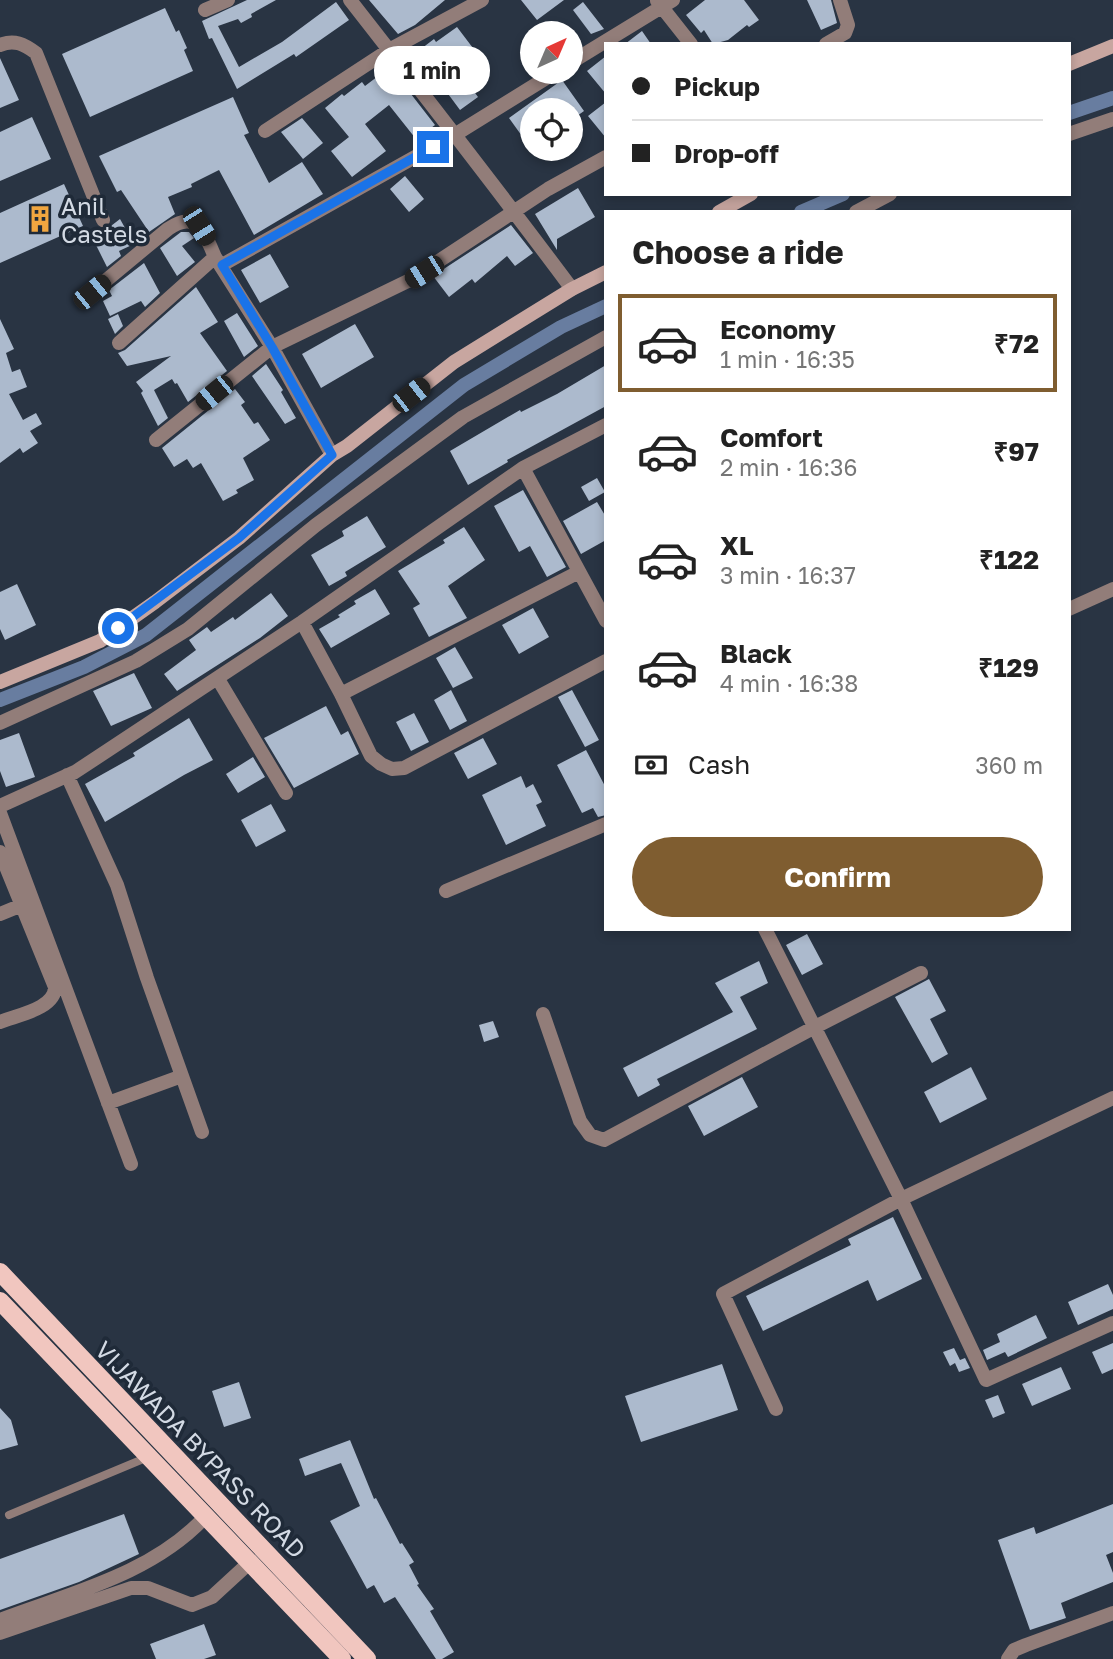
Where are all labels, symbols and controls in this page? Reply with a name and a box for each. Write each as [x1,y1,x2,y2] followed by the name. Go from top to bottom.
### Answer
[520,21,583,84] north arrow
[520,21,583,161] map controls
[375,46,491,94] callout: 1 min
[403,56,461,84] text: 1 min
[674,71,760,102] text: Pickup
[520,98,583,161] button: locate
[417,131,449,163] route end
[674,138,779,169] text: Drop-off
[61,191,148,248] place label: Anil Castels
[179,203,220,249] car
[25,204,55,234] building icon: Anil Castels
[632,233,844,271] text: Choose a ride
[401,252,448,292] car
[70,271,115,313] car
[636,312,699,375] icon: car
[720,314,836,345] text: Economy
[994,328,1039,359] text: ₹72
[720,345,855,373] text: 1 min · 16:35
[192,372,237,414] car
[388,374,435,416] car
[636,420,699,483] icon: car
[720,422,823,453] text: Comfort
[993,436,1039,467] text: ₹97
[720,453,858,481] text: 2 min · 16:36
[636,528,699,591] icon: car
[720,530,754,561] text: XL
[979,544,1039,575] text: ₹122
[720,561,856,589] text: 3 min · 16:37
[102,612,134,644] route start
[636,636,699,699] icon: car
[720,638,792,669] text: Black
[978,652,1039,683] text: ₹129
[720,669,858,697] text: 4 min · 16:38
[632,746,670,784] icon: cash
[688,749,750,780] text: Cash
[975,751,1043,779] text: 360 m
[632,837,1043,917] button: Confirm
[90,1335,312,1563] street label: VIJAWADA BYPASS ROAD

